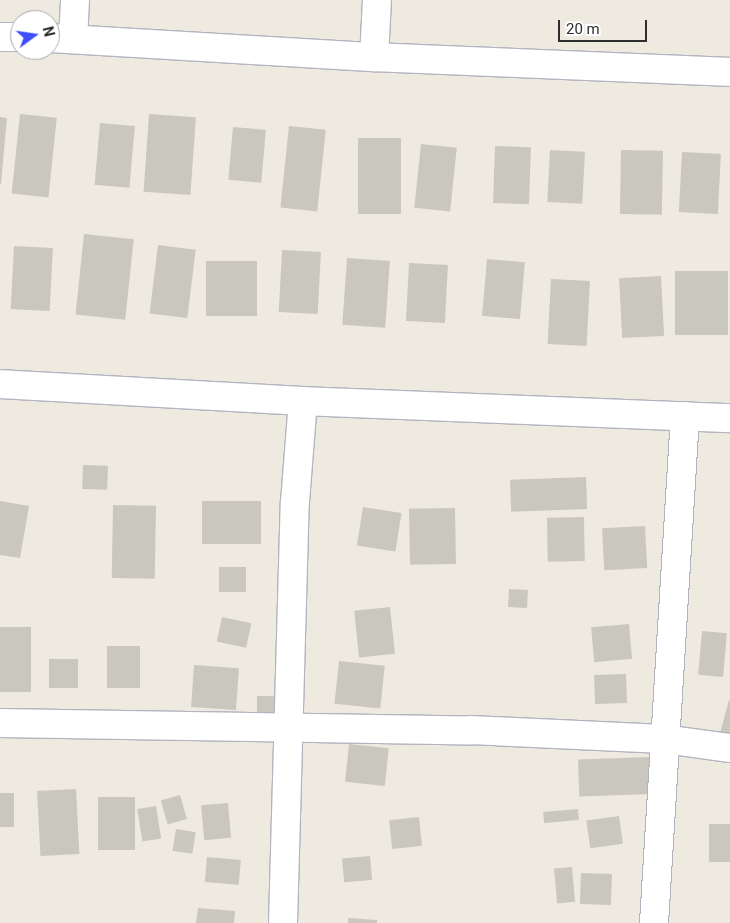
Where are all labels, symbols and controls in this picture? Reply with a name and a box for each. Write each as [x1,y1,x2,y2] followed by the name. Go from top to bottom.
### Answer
[10,10,60,60] north arrow
[560,10,649,42] scale bar
[566,20,600,38] text: 20 m
[40,25,58,38] text: N

